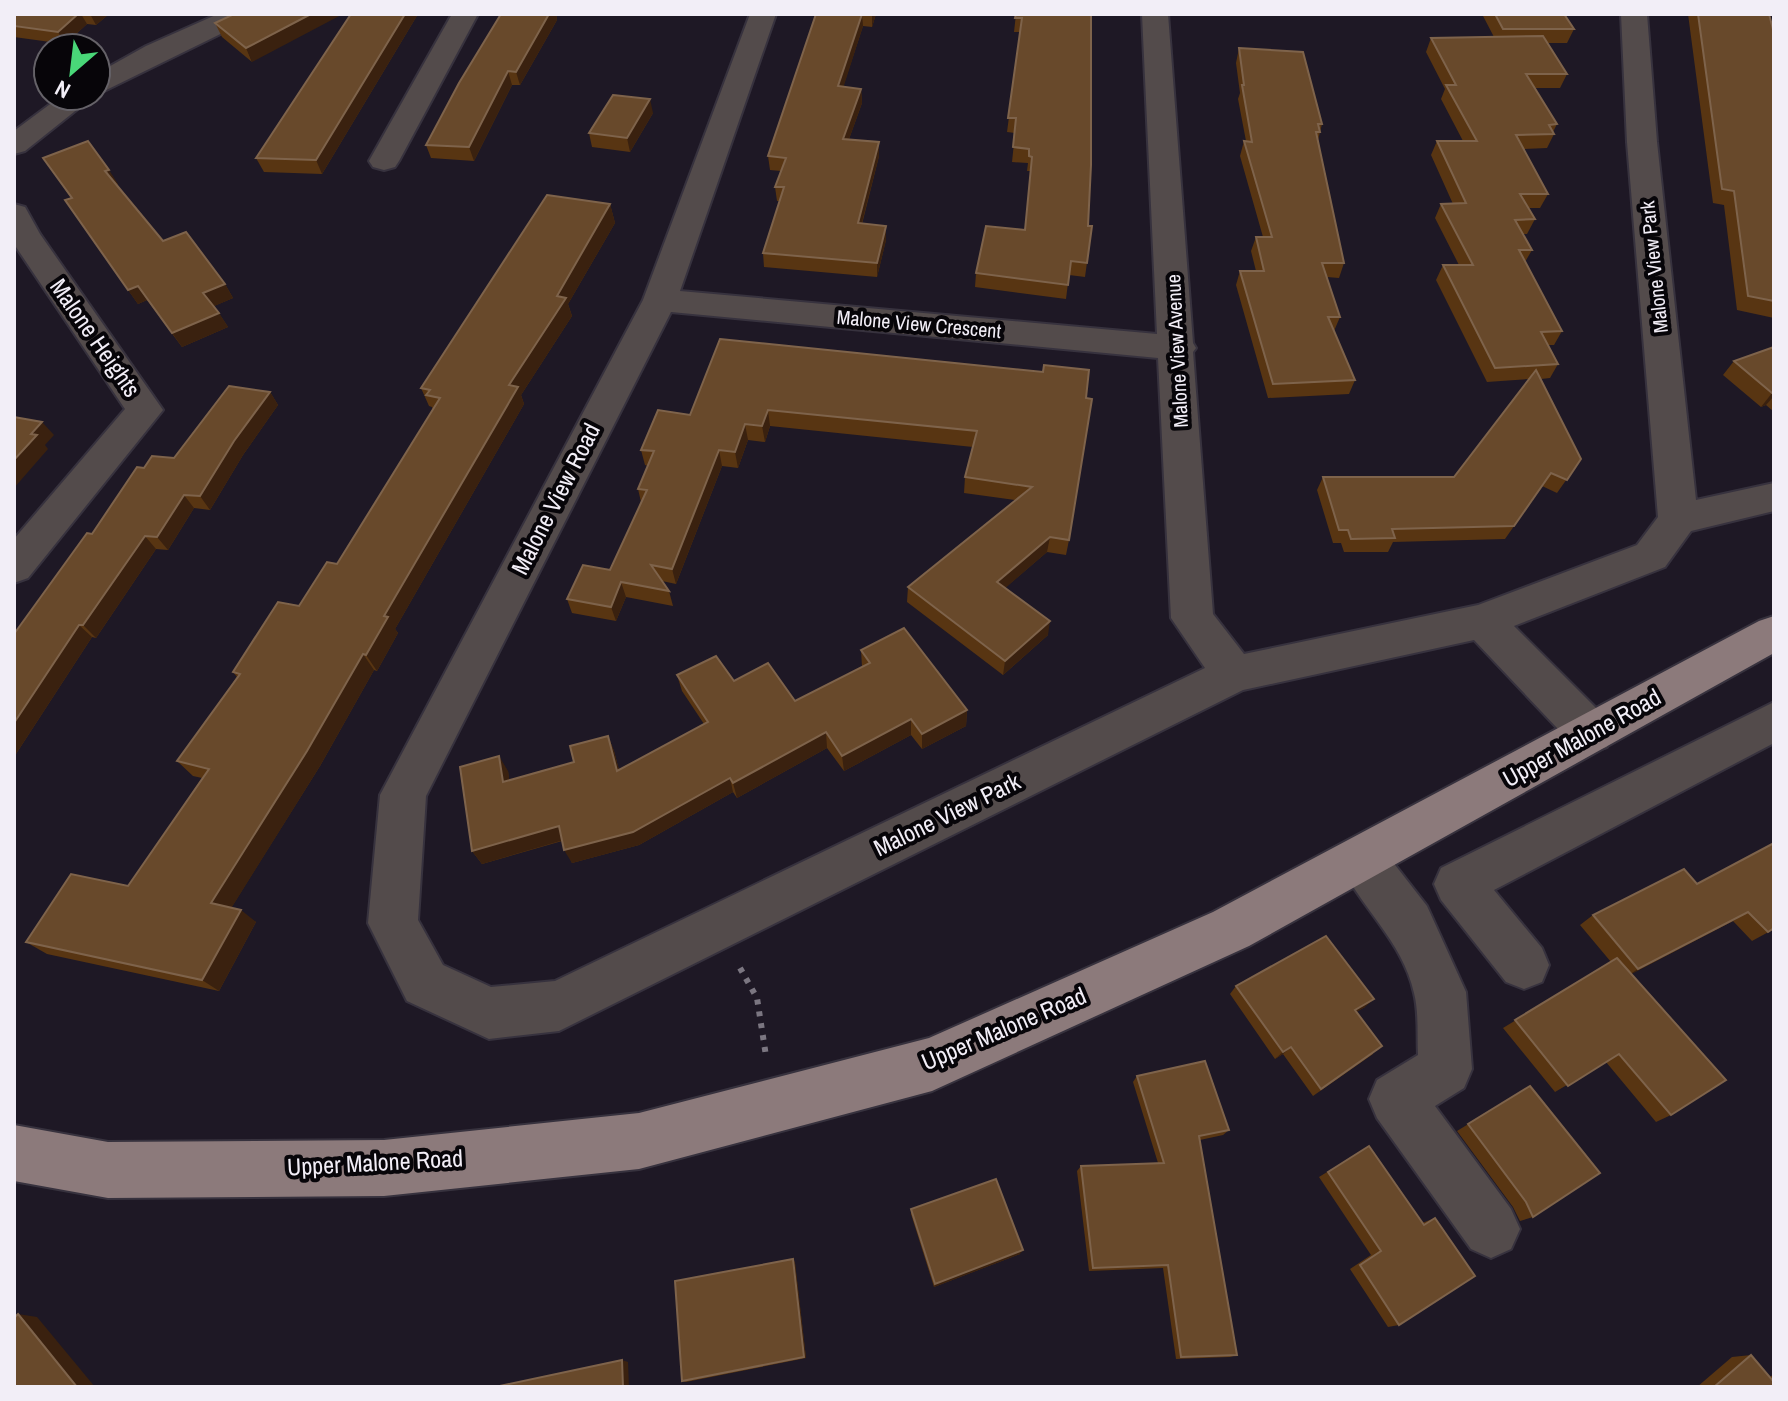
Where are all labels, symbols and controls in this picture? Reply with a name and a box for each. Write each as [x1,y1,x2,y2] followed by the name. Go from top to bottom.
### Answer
[32,32,112,112] north arrow
[50,73,75,106] text: N
[1633,199,1674,335] street label: Malone View Park
[43,272,148,403] street label: Malone Heights
[1159,274,1194,428] street label: Malone View Avenue
[836,303,1003,344] street label: Malone View Crescent
[503,417,607,580] street label: Malone View Road
[1497,680,1666,794] street label: Upper Malone Road
[868,765,1025,863] street label: Malone View Park
[916,979,1091,1077] street label: Upper Malone Road
[286,1141,464,1183] street label: Upper Malone Road

